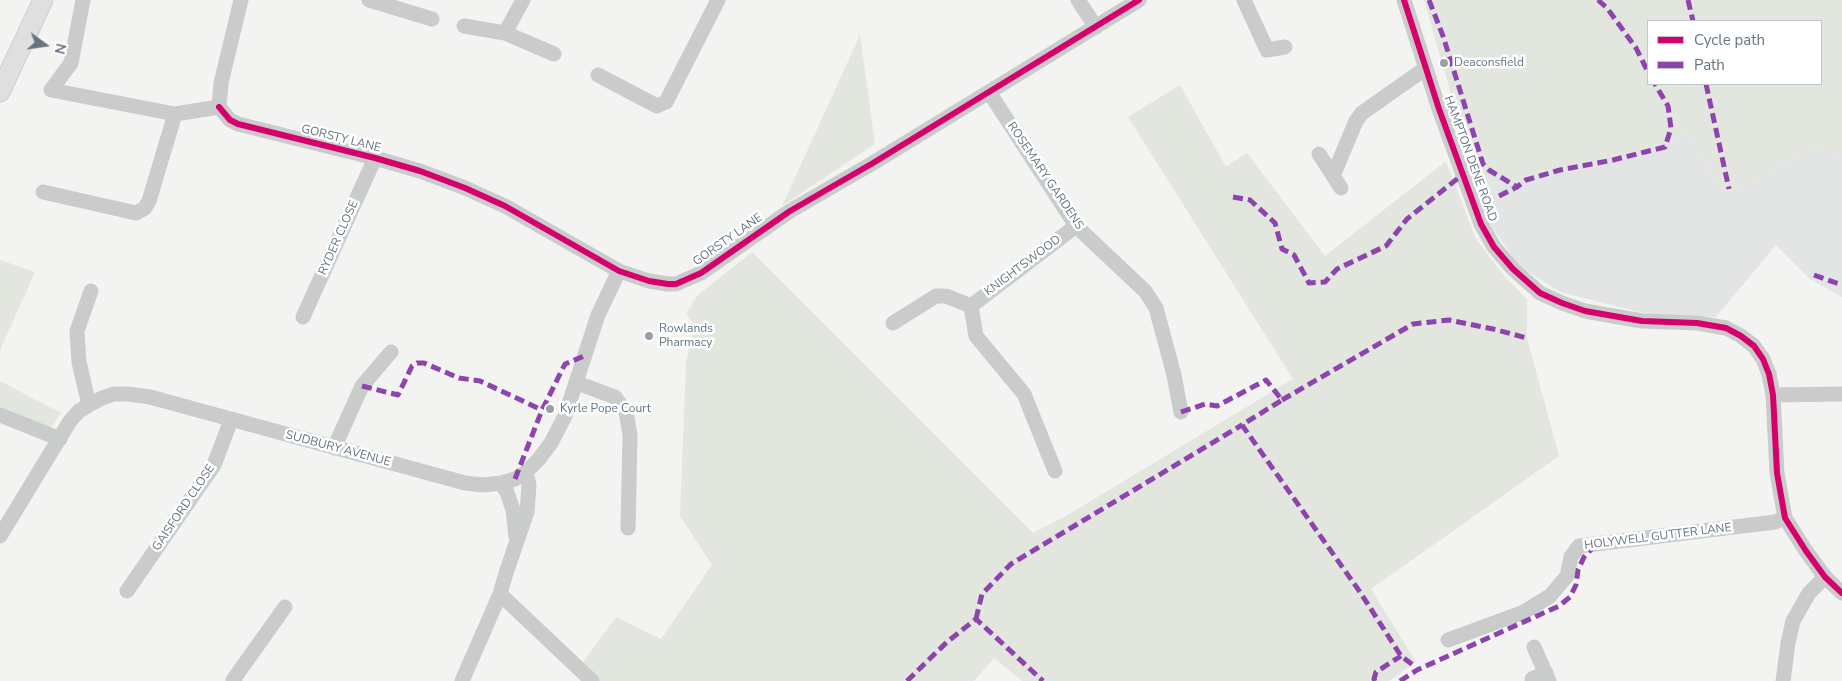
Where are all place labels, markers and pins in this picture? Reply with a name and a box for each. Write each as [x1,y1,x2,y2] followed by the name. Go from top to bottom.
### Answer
[1454,56,1524,70] place label: Deaconsfield
[1438,57,1450,69] marker: Deaconsfield
[659,322,713,350] place label: Rowlands Pharmacy
[643,330,655,342] marker: Rowlands Pharmacy
[560,402,651,416] place label: Kyrle Pope Court
[544,403,556,415] marker: Kyrle Pope Court

